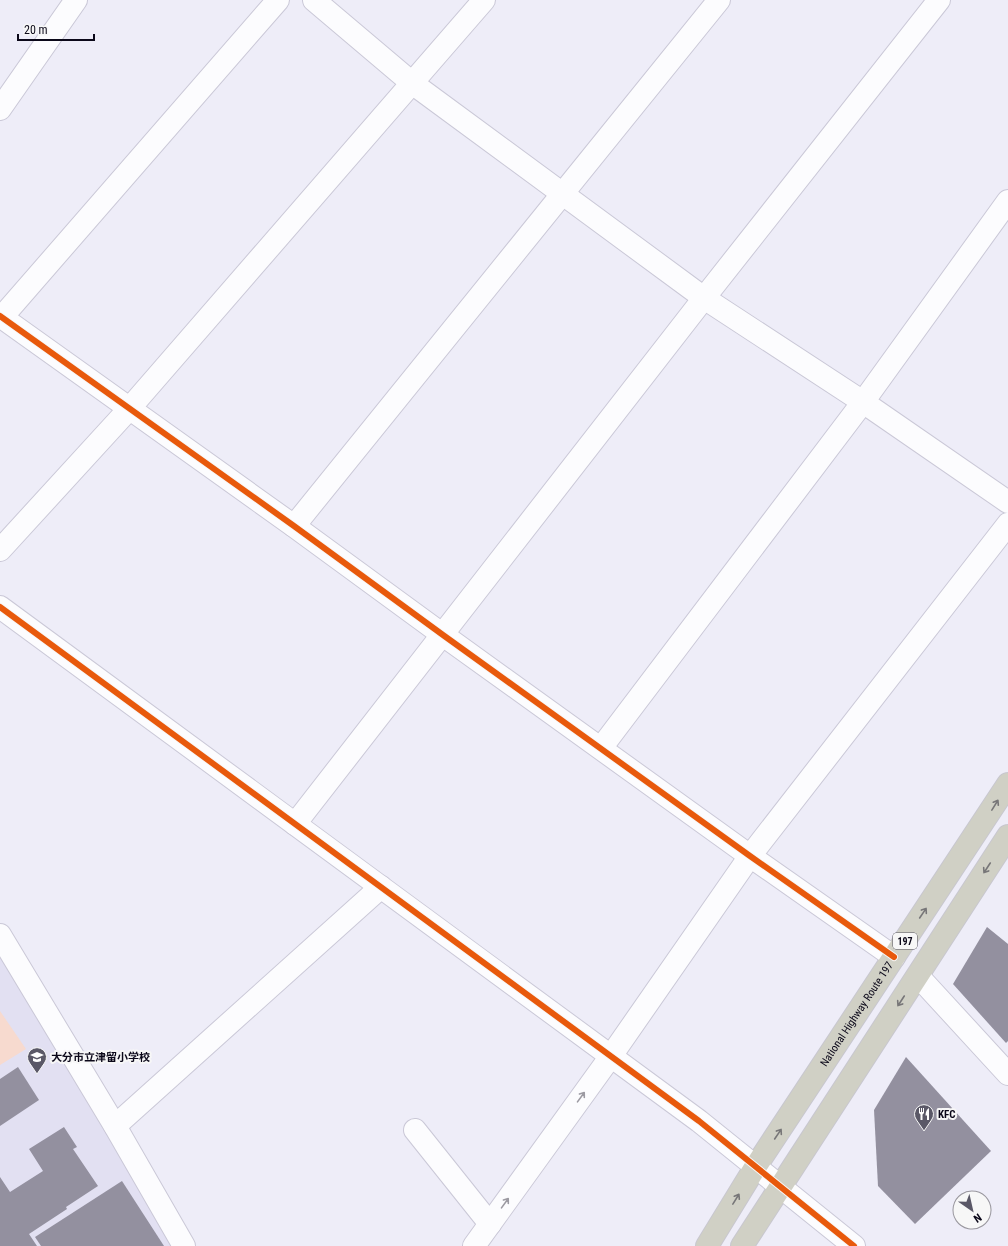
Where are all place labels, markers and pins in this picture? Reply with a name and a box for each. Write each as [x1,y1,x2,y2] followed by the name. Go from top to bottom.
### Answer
[26,1046,48,1074] school or university icon: 大分市立津留小学校
[51,1051,150,1064] place label: 大分市立津留小学校
[913,1103,935,1131] restaurant icon: KFC
[938,1108,956,1121] place label: KFC

